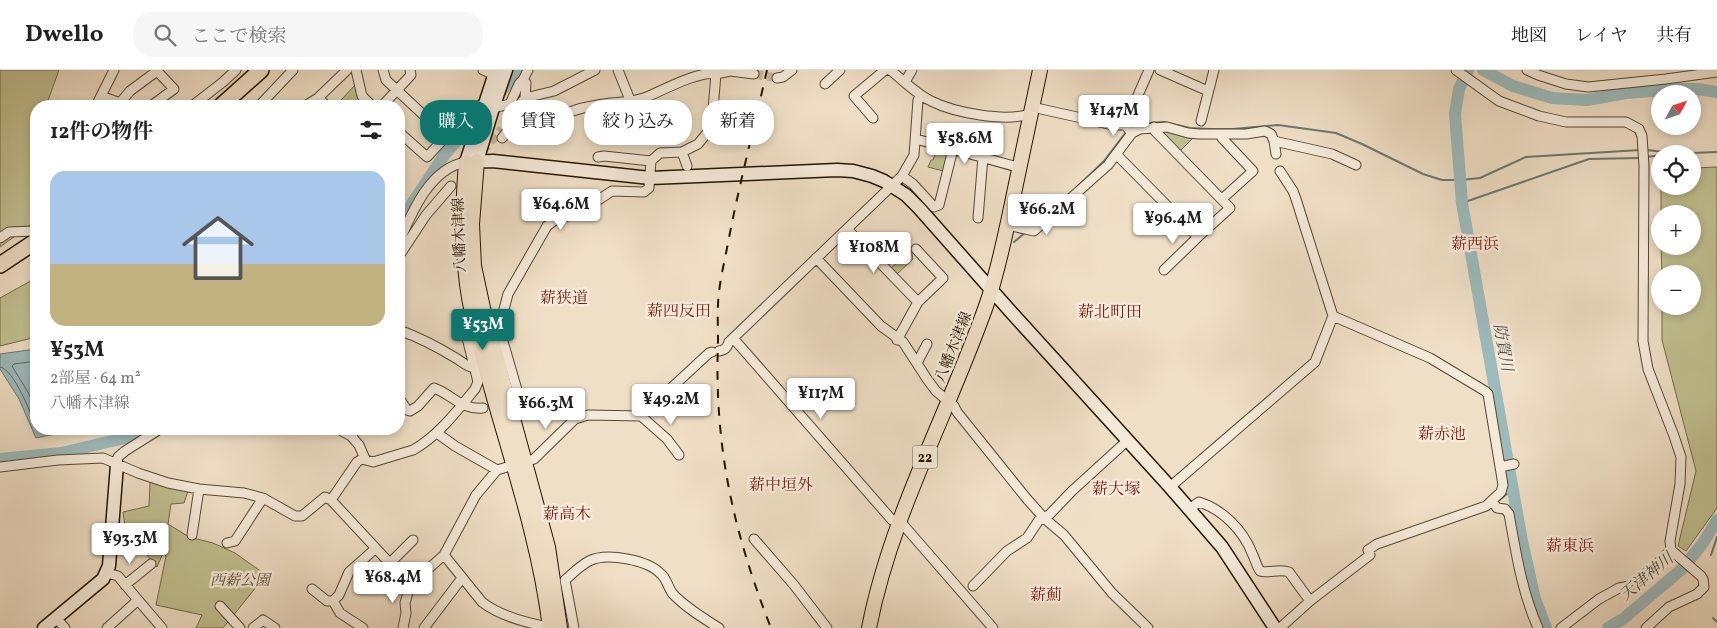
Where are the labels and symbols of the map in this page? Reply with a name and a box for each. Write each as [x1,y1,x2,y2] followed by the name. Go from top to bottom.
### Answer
[1651,85,1701,135] north arrow
[1079,94,1149,137] pin: ¥147M
[924,122,1006,165] pin: ¥58.6M
[520,189,602,231] pin: ¥64.6M
[1006,194,1088,236] pin: ¥66.2M
[449,197,472,273] street label: 八幡木津線
[1132,202,1214,245] pin: ¥96.4M
[839,232,909,274] pin: ¥108M
[1451,234,1499,256] district label: 薪西浜
[540,288,588,310] district label: 薪狭道
[647,301,711,323] district label: 薪四反田
[1078,302,1142,324] district label: 薪北町田
[453,308,513,351] pin: ¥53M
[931,309,978,386] street label: 八幡木津線
[1487,322,1517,375] water label: 防賀川
[786,378,856,420] pin: ¥117M
[630,384,712,426] pin: ¥49.2M
[505,388,587,430] pin: ¥66.3M
[1418,424,1466,446] district label: 薪赤池
[912,446,938,468] road number: 22
[749,475,813,497] district label: 薪中垣外
[1092,479,1140,501] district label: 薪大塚
[543,504,591,526] district label: 薪高木
[89,522,171,565] pin: ¥93.3M
[1546,536,1594,558] district label: 薪東浜
[1616,547,1680,607] water label: 天津神川
[352,562,434,604] pin: ¥68.4M
[210,571,273,592] park label: 西薪公園
[1030,585,1062,607] district label: 薪薊

